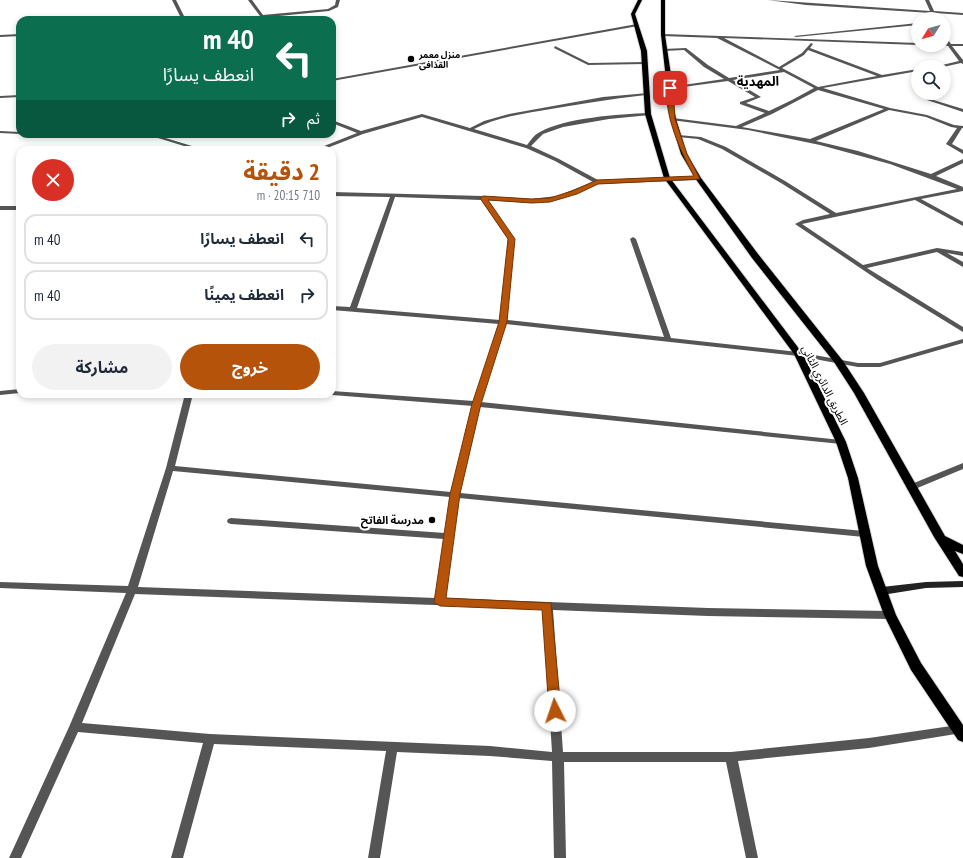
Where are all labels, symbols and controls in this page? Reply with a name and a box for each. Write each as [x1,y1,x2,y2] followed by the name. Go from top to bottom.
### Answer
[911,12,951,52] north arrow
[911,12,951,100] map controls
[203,20,254,57] text: 40 m
[268,32,320,84] icon: left
[418,49,460,71] place label: منزل معمر القذافى
[406,54,416,64] marker: منزل معمر القذافى
[911,60,951,100] button: search
[163,63,254,86] text: انعطف يسارًا
[653,71,687,105] pin
[737,73,779,90] district label: المهدية
[659,77,681,99] icon: arrive
[277,108,299,130] icon: right
[307,109,320,128] text: ثم
[243,156,320,187] text: 2 دقيقة
[32,159,74,201] button: close
[257,187,320,204] text: 710 m · 20:15
[296,228,318,250] icon: left
[200,229,284,248] text: انعطف يسارًا
[34,230,60,249] text: 40 m
[296,284,318,306] icon: right
[204,285,284,304] text: انعطف يمينًا
[34,286,60,305] text: 40 m
[797,343,851,428] street label: الطريق الدائري الثاني
[32,344,172,390] button: مشاركة
[180,344,320,390] button: خروج
[361,513,424,529] place label: مدرسة الفاتح
[427,515,437,525] marker: مدرسة الفاتح
[534,690,576,732] position arrow

